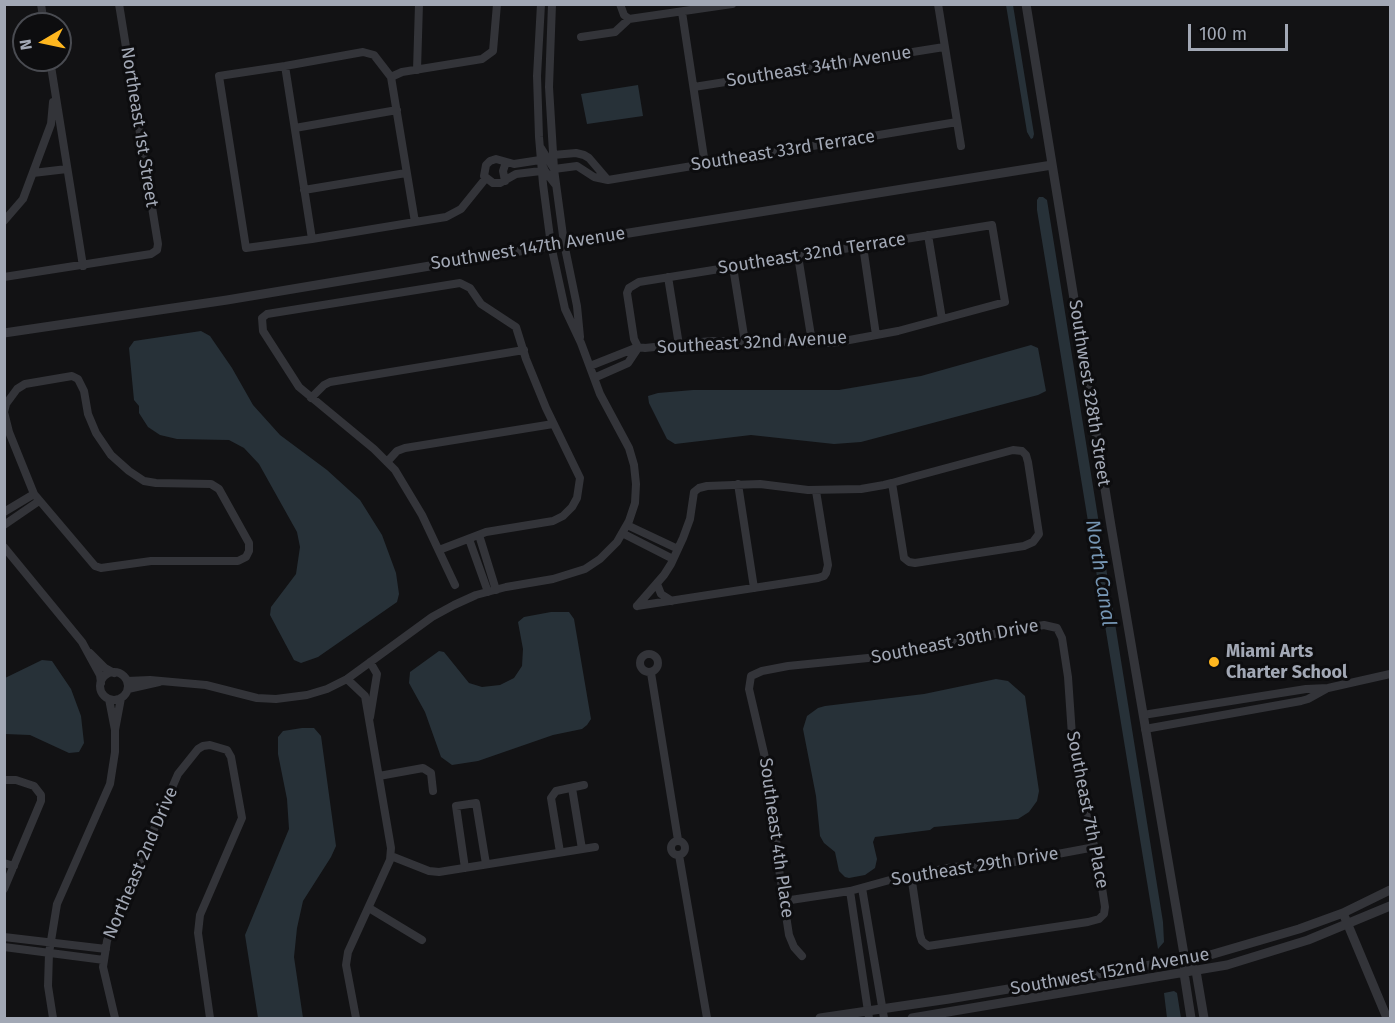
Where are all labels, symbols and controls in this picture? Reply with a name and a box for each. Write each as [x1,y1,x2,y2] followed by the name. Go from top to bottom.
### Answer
[12,12,72,72] north arrow
[1191,12,1292,50] scale bar
[1199,23,1247,45] text: 100 m
[15,38,36,51] text: N
[725,42,913,92] street label: Southeast 34th Avenue
[116,45,162,209] street label: Northeast 1st Street
[690,126,876,176] street label: Southeast 33rd Terrace
[429,223,627,275] street label: Southwest 147th Avenue
[717,228,907,280] street label: Southeast 32nd Terrace
[1064,298,1114,488] street label: Southwest 328th Street
[656,327,848,359] street label: Southeast 32nd Avenue
[1080,518,1120,628] water label: North Canal
[870,615,1040,669] street label: Southeast 30th Drive
[1226,641,1347,684] place label: Miami Arts Charter School
[1207,655,1221,669] marker: Miami Arts Charter School
[1061,729,1113,891] street label: Southeast 7th Place
[754,757,798,919] street label: Southeast 4th Place
[99,784,183,942] street label: Northeast 2nd Drive
[890,843,1060,891] street label: Southeast 29th Drive
[1009,944,1211,1000] street label: Southwest 152nd Avenue

